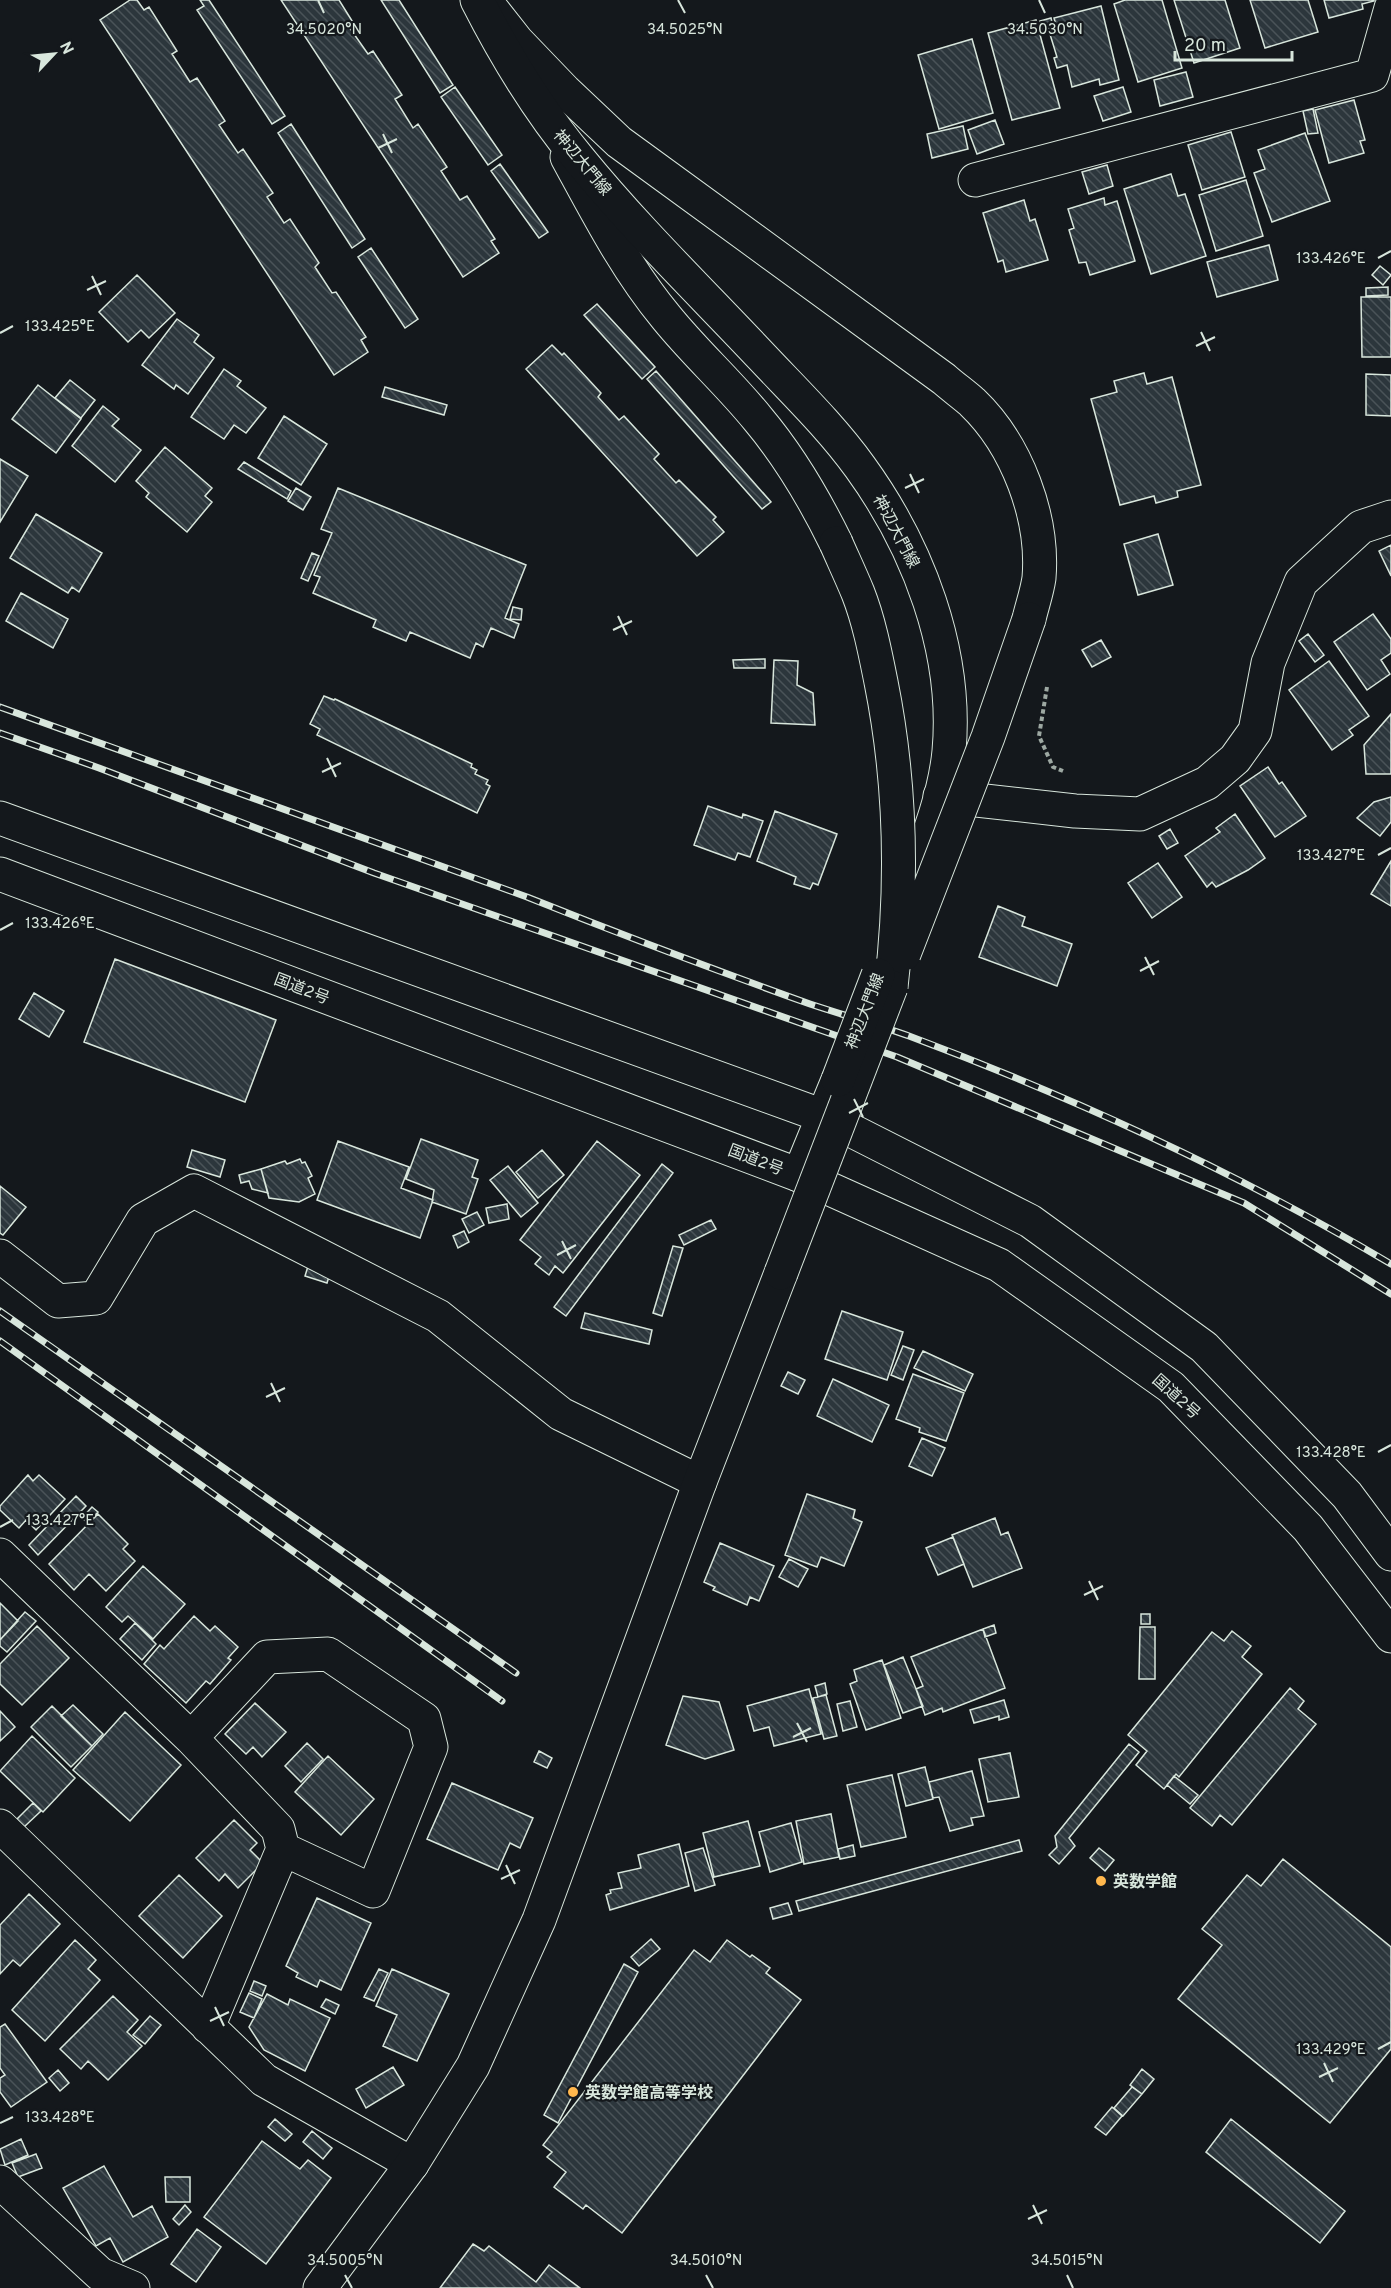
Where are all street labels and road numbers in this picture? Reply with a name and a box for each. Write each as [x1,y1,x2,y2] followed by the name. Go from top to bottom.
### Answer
[548,126,615,200] street label: 神辺大門線
[868,492,923,572] street label: 神辺大門線
[271,970,332,1010] street label: 国道2号
[842,971,890,1053] street label: 神辺大門線
[725,1141,786,1181] street label: 国道2号
[1147,1371,1204,1424] street label: 国道2号

